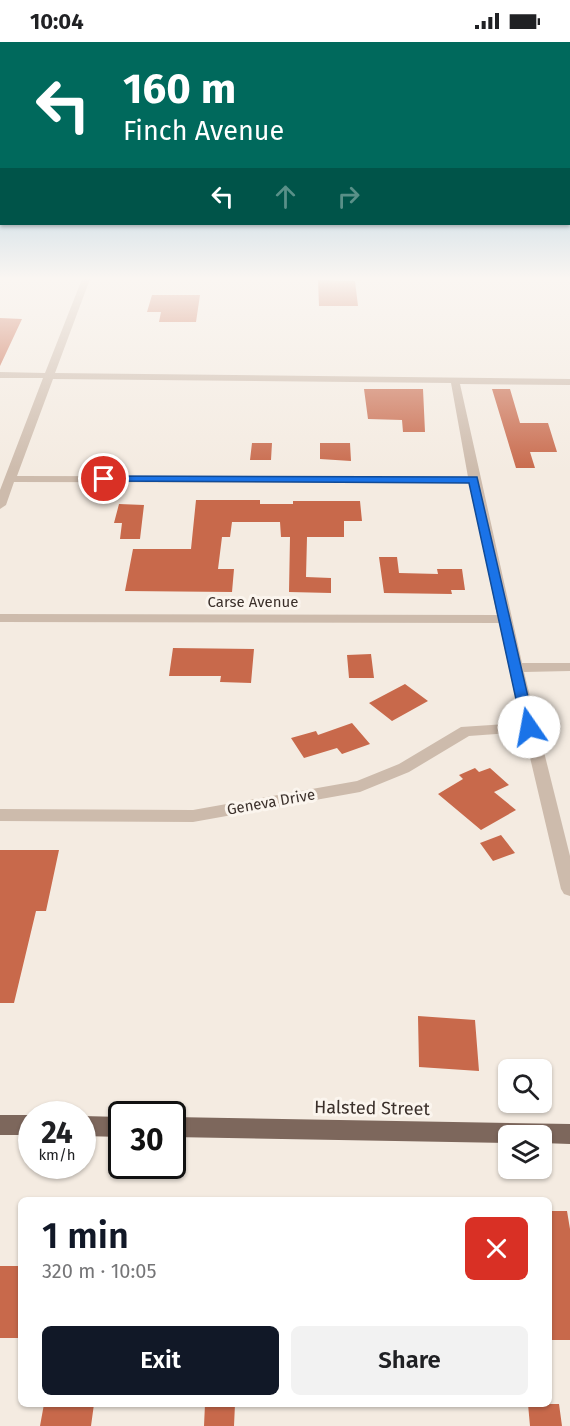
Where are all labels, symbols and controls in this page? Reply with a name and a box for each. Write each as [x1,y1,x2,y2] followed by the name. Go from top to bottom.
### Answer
[30,8,84,35] text: 10:04
[123,64,236,114] text: 160 m
[24,66,102,144] icon: left
[123,115,284,147] text: Finch Avenue
[206,180,239,213] icon: left
[269,180,302,213] icon: ahead
[332,180,365,213] icon: right
[78,453,129,504] pin
[87,462,120,495] icon: arrive
[208,593,298,611] street label: Carse Avenue
[497,695,561,759] position arrow
[226,785,316,819] street label: Geneva Drive
[498,1059,552,1179] map controls
[498,1059,552,1113] button: search
[314,1096,431,1120] street label: Halsted Street
[108,1101,186,1179] speed limit sign: 30
[41,1115,73,1151] text: 24
[498,1125,552,1179] button: layers
[38,1146,76,1164] text: km/h
[42,1214,129,1258] text: 1 min
[465,1217,528,1280] button: close
[42,1259,156,1283] text: 320 m · 10:05
[42,1326,279,1395] button: Exit
[291,1326,528,1395] button: Share

